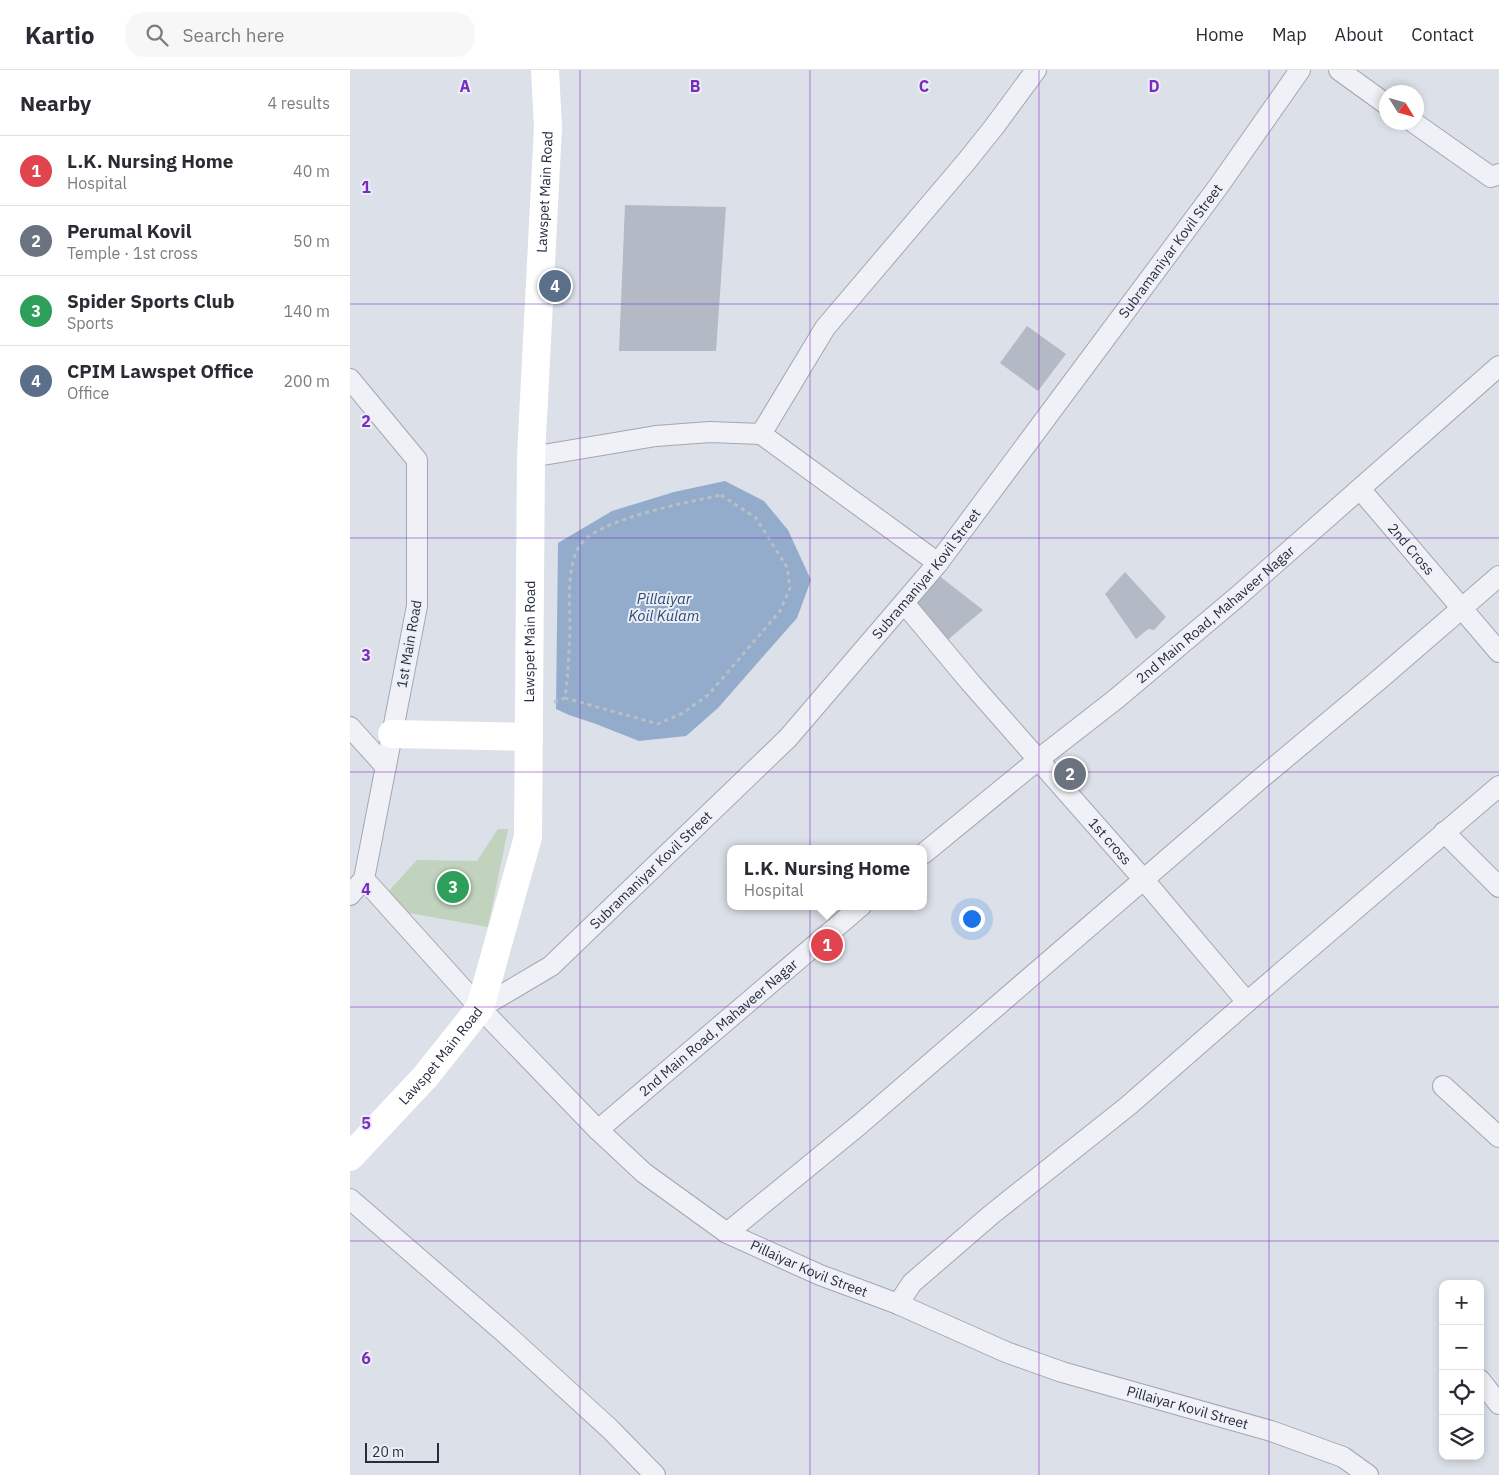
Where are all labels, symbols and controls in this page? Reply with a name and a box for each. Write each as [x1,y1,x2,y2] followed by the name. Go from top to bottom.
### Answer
[125,12,475,57] search box
[25,19,95,51] text: Kartio
[143,21,171,49] icon: search
[183,23,284,47] text: Search here
[1196,23,1244,46] text: Home
[1272,23,1307,46] text: Map
[1335,23,1383,46] text: About
[1411,23,1474,46] text: Contact
[460,76,471,96] text: A
[690,76,701,96] text: B
[919,76,929,96] text: C
[1148,76,1160,96] text: D
[1379,85,1424,130] north arrow
[20,89,91,117] text: Nearby
[267,93,330,113] text: 4 results
[533,131,557,253] street label: Lawspet Main Road
[67,149,233,173] text: L.K. Nursing Home
[31,161,41,181] text: 1
[293,161,330,181] text: 40 m
[67,173,127,193] text: Hospital
[361,177,371,197] text: 1
[1115,180,1226,322] street label: Subramaniyar Kovil Street
[67,219,192,243] text: Perumal Kovil
[31,231,41,251] text: 2
[293,231,330,251] text: 50 m
[67,243,198,263] text: Temple · 1st cross
[539,267,571,305] pin: 4
[67,289,234,313] text: Spider Sports Club
[31,301,41,321] text: 3
[283,301,330,321] text: 140 m
[67,313,114,333] text: Sports
[67,359,254,383] text: CPIM Lawspet Office
[31,371,41,391] text: 4
[283,371,330,391] text: 200 m
[67,383,109,403] text: Office
[361,411,371,431] text: 2
[868,505,984,643] street label: Subramaniyar Kovil Street
[1384,519,1439,579] street label: 2nd Cross
[1132,542,1298,687] street label: 2nd Main Road, Mahaveer Nagar
[520,581,539,703] street label: Lawspet Main Road
[629,589,699,625] water label: Pillaiyar Koil Kulam
[392,599,426,689] street label: 1st Main Road
[361,645,371,665] text: 3
[1054,755,1086,793] pin: 2
[586,807,716,933] street label: Subramaniyar Kovil Street
[1084,814,1136,869] street label: 1st cross
[727,845,927,910] popup
[744,856,910,880] text: L.K. Nursing Home
[437,868,469,906] pin: 3
[361,879,371,899] text: 4
[744,880,804,900] text: Hospital
[959,906,985,932] your location
[811,926,843,964] pin: 1
[635,955,801,1100] street label: 2nd Main Road, Mahaveer Nagar
[395,1003,486,1108] street label: Lawspet Main Road
[361,1113,371,1133] text: 5
[748,1236,870,1301] street label: Pillaiyar Kovil Street
[1439,1280,1484,1460] map controls
[1439,1280,1484,1325] button: +
[1439,1325,1484,1370] button: −
[361,1348,371,1368] text: 6
[1439,1370,1484,1415] button: locate
[1125,1382,1250,1433] street label: Pillaiyar Kovil Street
[1439,1415,1484,1460] button: layers
[365,1440,439,1463] scale bar
[372,1443,404,1461] text: 20 m

